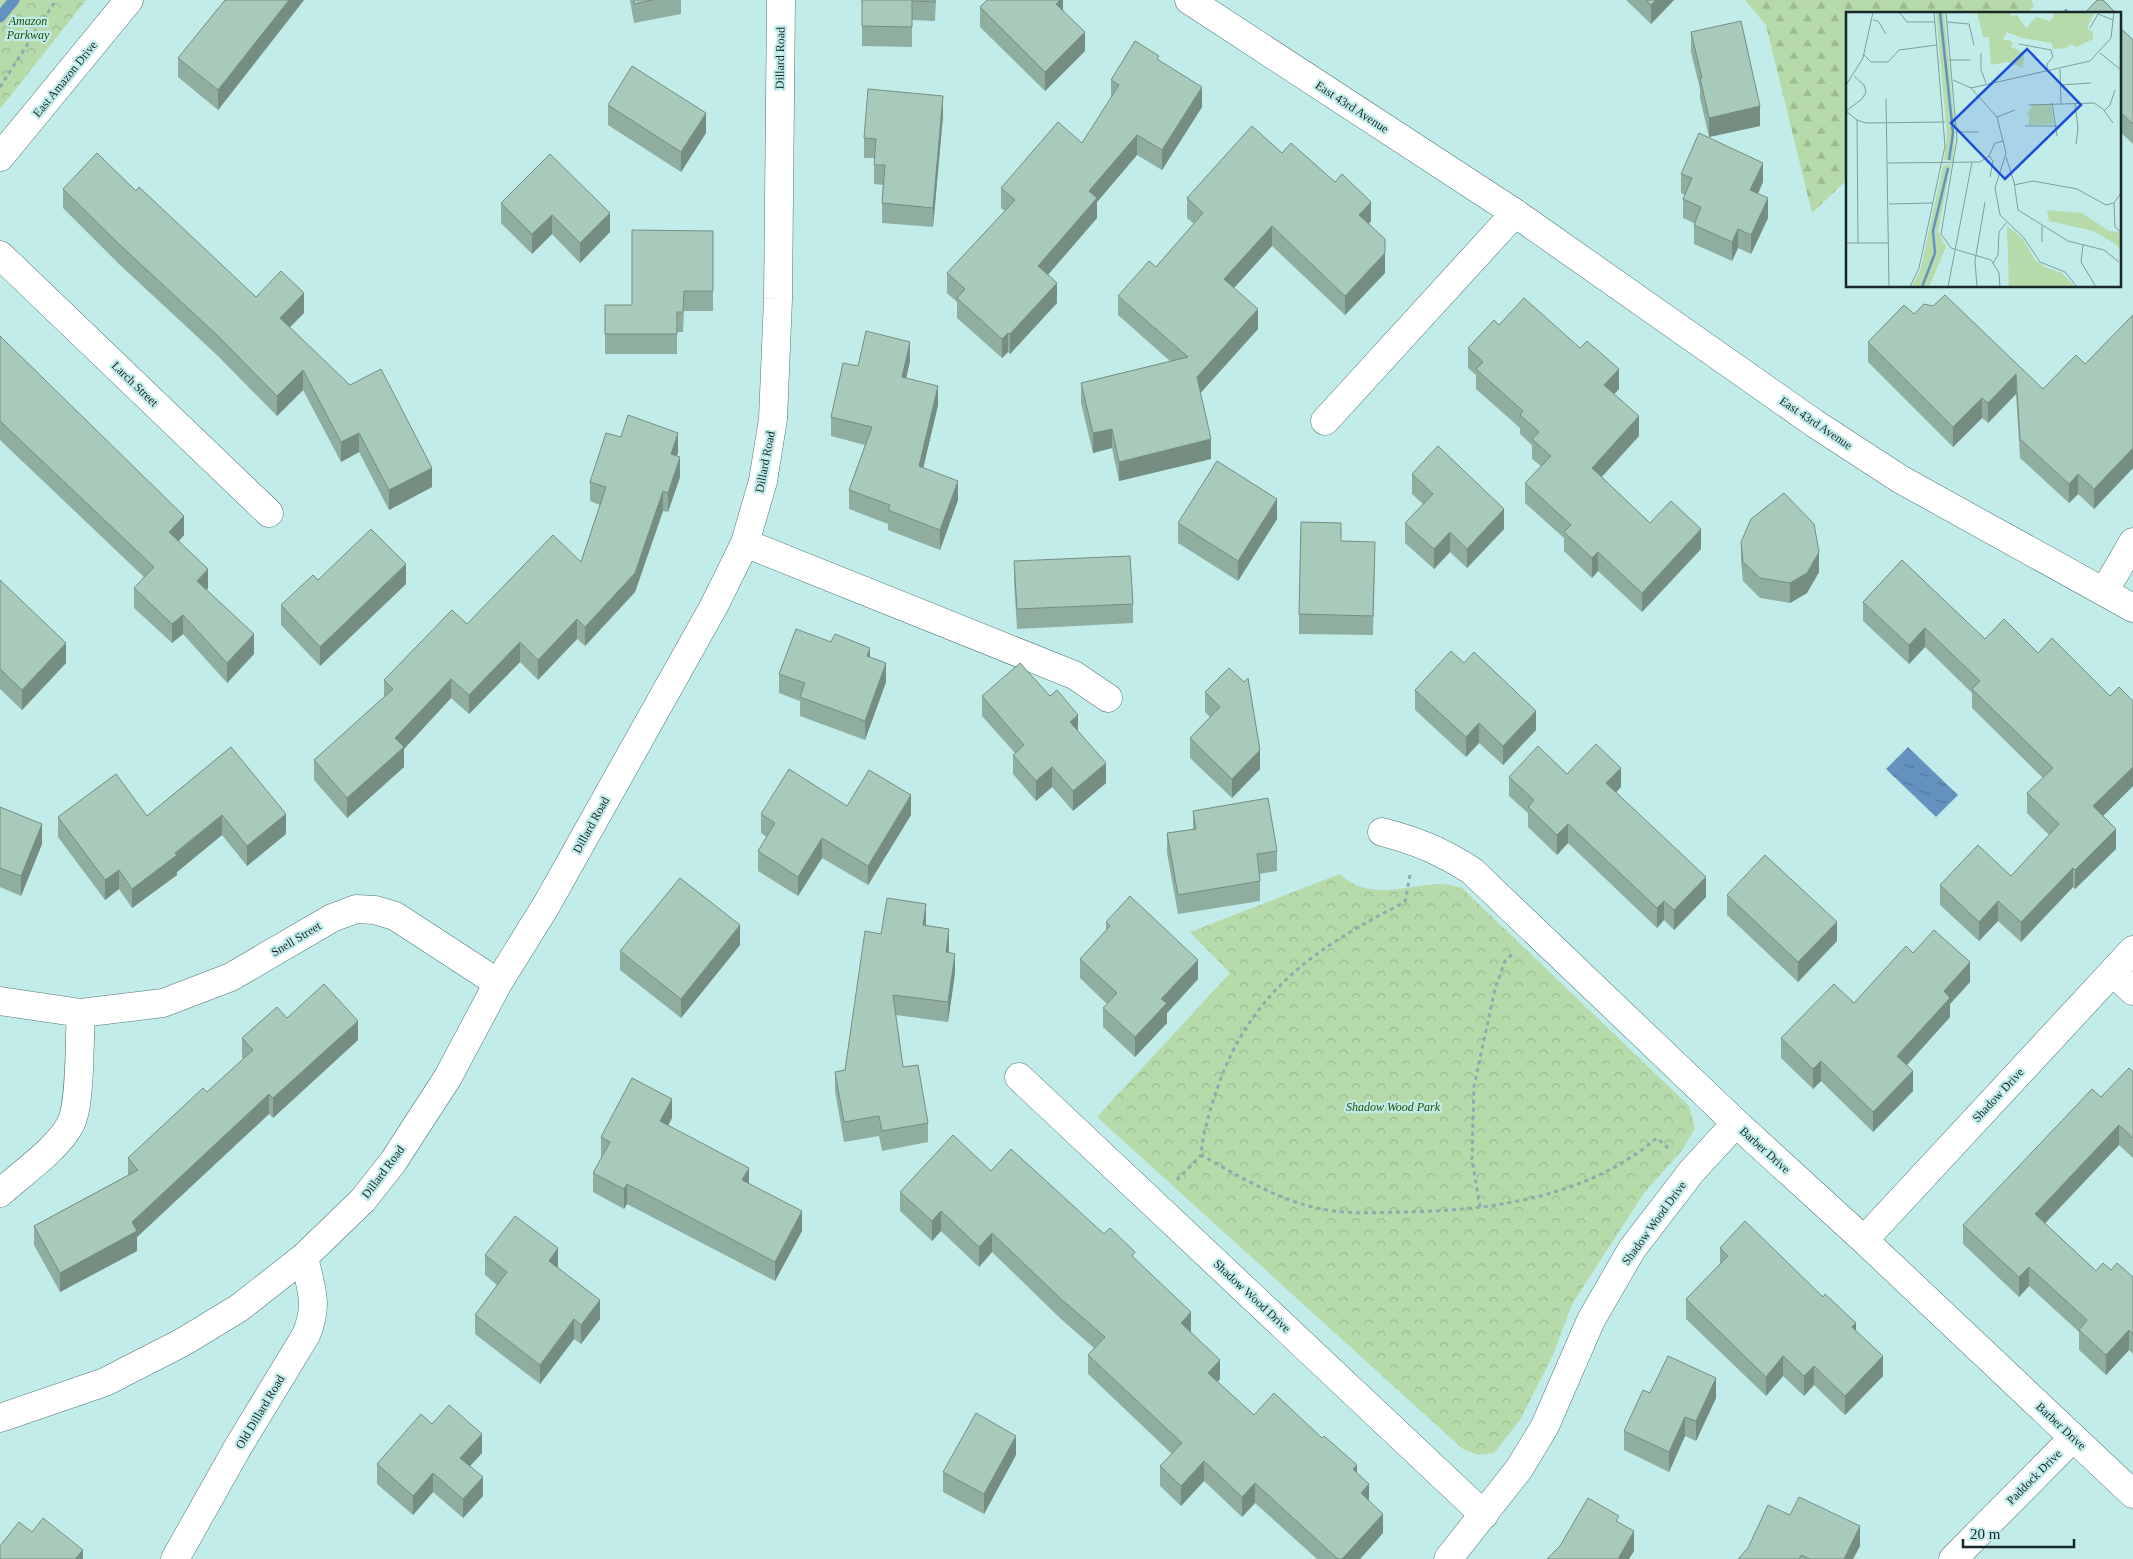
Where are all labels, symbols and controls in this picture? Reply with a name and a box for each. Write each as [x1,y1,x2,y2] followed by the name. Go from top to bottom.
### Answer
[1846,12,2120,288] inset map
[6,14,50,42] park label: Amazon Parkway
[772,27,788,89] street label: Dillard Road
[30,38,100,120] street label: East Amazon Drive
[1313,78,1391,136] street label: East 43rd Avenue
[109,358,162,410] street label: Larch Street
[1777,394,1855,452] street label: East 43rd Avenue
[752,430,778,494] street label: Dillard Road
[570,794,612,856] street label: Dillard Road
[269,918,324,959] street label: Snell Street
[1969,1065,2027,1125] street label: Shadow Drive
[1346,1100,1441,1114] park label: Shadow Wood Park
[1737,1124,1793,1176] street label: Barber Drive
[359,1143,407,1201] street label: Dillard Road
[1619,1178,1689,1268] street label: Shadow Wood Drive
[1211,1257,1293,1335] street label: Shadow Wood Drive
[233,1373,287,1451] street label: Old Dillard Road
[2033,1399,2089,1453] street label: Barber Drive
[2004,1447,2064,1507] street label: Paddock Drive
[1963,1516,2074,1548] scale bar
[1970,1526,2001,1542] text: 20 m

